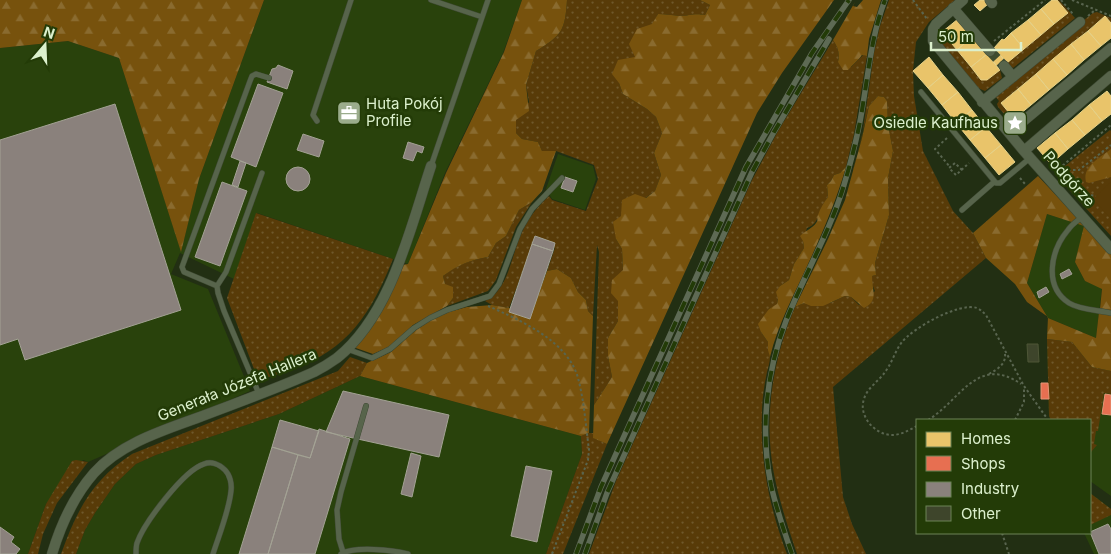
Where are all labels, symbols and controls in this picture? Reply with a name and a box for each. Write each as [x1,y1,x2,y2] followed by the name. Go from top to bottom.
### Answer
[20,20,70,70] north arrow
[931,20,1021,52] scale bar
[42,22,57,42] text: N
[938,27,974,46] text: 50 m
[366,94,443,130] place label: Huta Pokój Profile
[336,100,362,126] office icon: Huta Pokój Profile
[1002,110,1028,136] place icon: Osiedle Kaufhaus
[873,113,998,132] place label: Osiedle Kaufhaus
[1039,147,1099,210] street label: Podgórze
[155,344,319,425] street label: Generała Józefa Hallera
[916,419,1091,534] legend
[961,429,1011,448] text: Homes
[961,454,1006,473] text: Shops
[961,479,1020,498] text: Industry
[961,504,1001,523] text: Other

